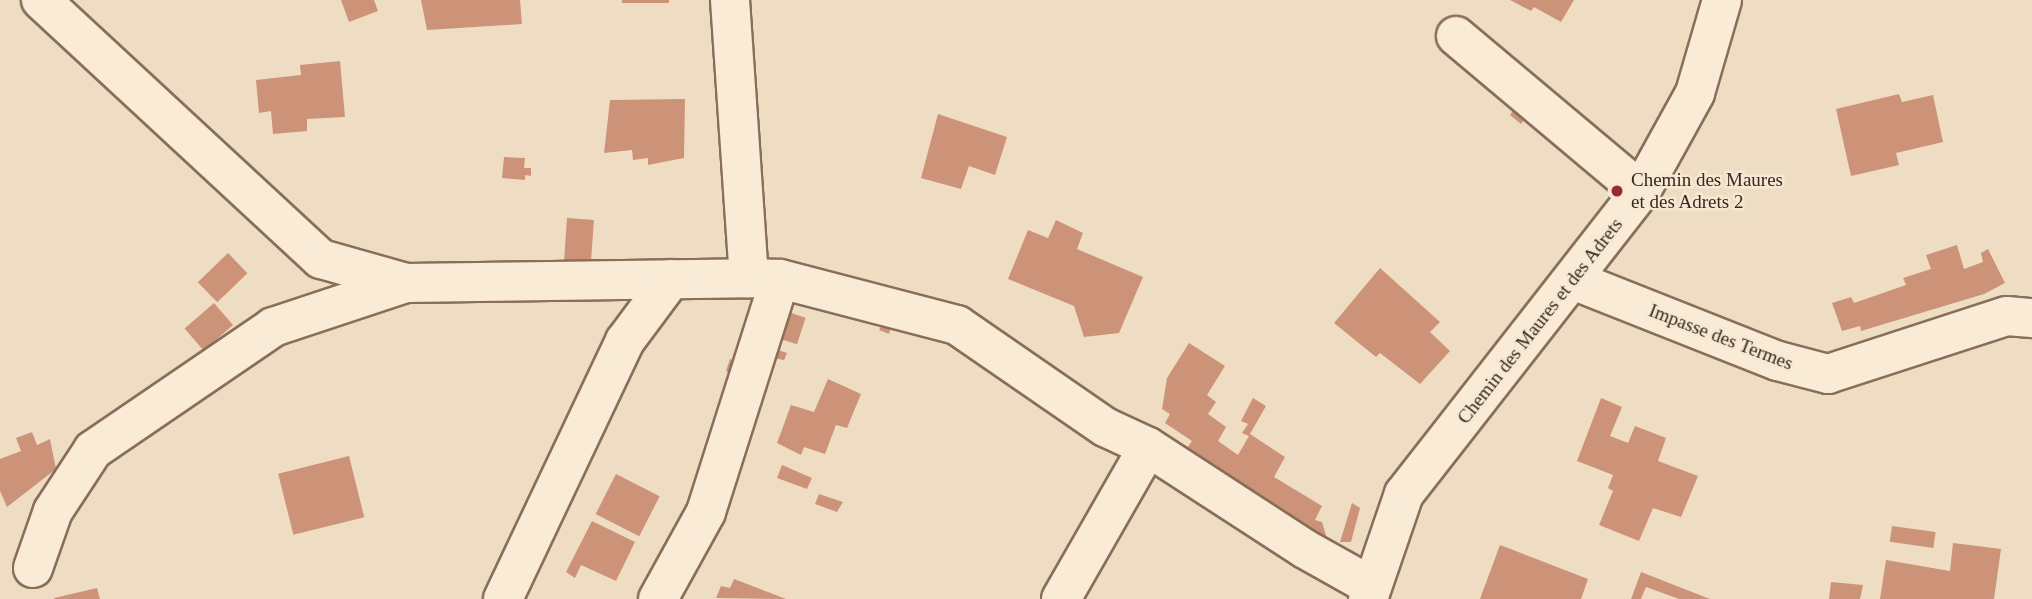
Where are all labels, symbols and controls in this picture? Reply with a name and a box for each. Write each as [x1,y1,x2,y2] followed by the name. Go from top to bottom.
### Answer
[1631,169,1783,213] place label: Chemin des Maures et des Adrets 2
[1609,183,1625,199] marker: Chemin des Maures et des Adrets 2
[1452,213,1628,429] street label: Chemin des Maures et des Adrets
[1646,299,1796,375] street label: Impasse des Termes

